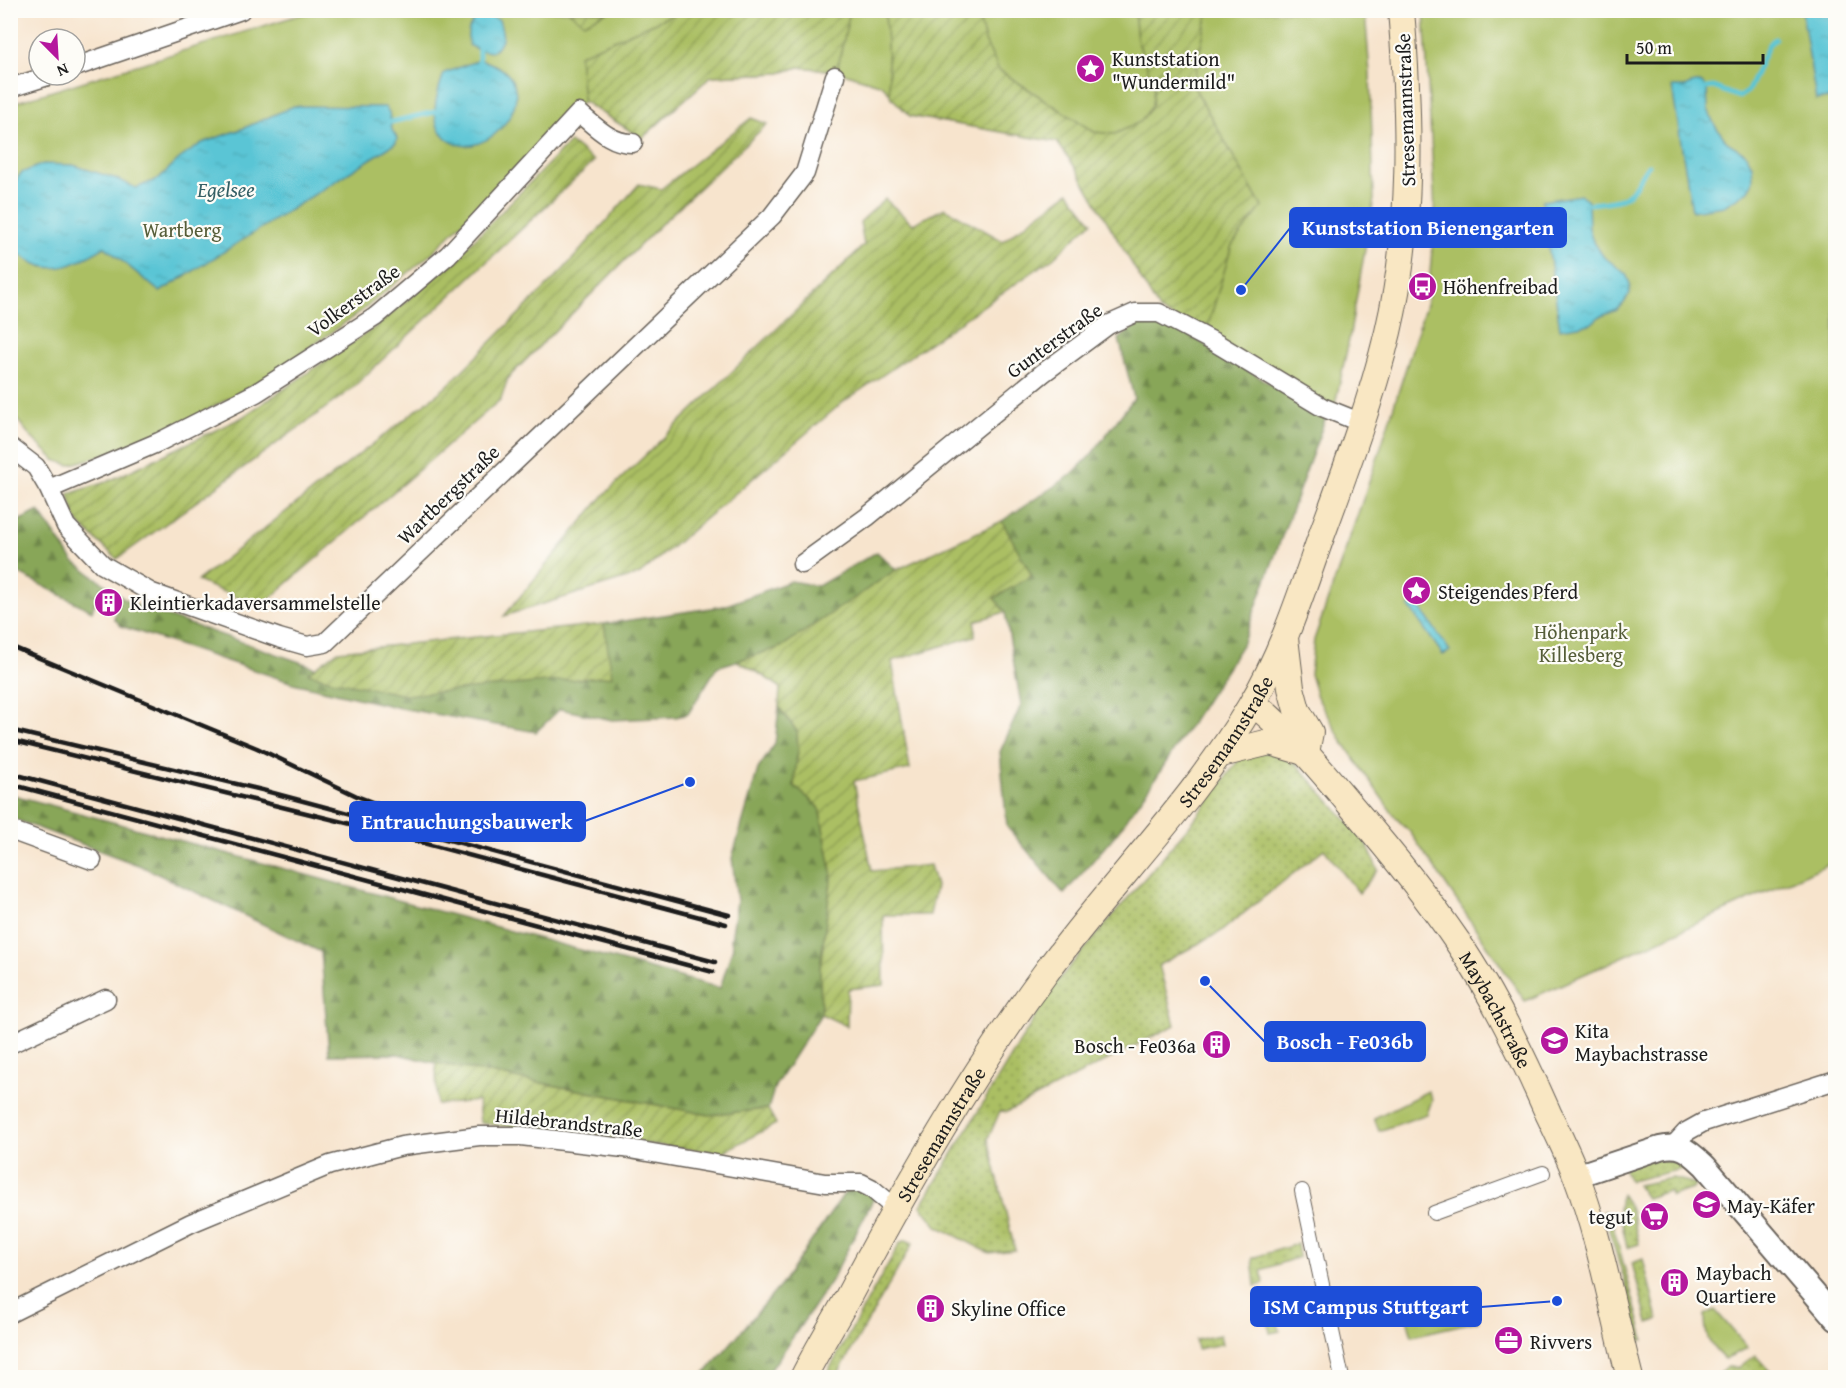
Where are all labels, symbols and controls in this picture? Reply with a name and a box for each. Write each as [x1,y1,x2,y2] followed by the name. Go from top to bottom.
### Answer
[27,27,87,87] north arrow
[1627,27,1764,65] scale bar
[1388,33,1422,187] street label: Stresemannstraße
[1636,34,1672,61] text: 50 m
[1112,44,1235,96] place label: Kunststation "Wundermild"
[1075,53,1107,85] place icon: Kunststation "Wundermild"
[53,58,73,84] text: N
[196,174,255,205] water label: Egelsee
[1290,208,1566,247] callout: Kunststation Bienengarten
[1302,212,1555,243] text: Kunststation Bienengarten
[143,215,222,244] park label: Wartberg
[300,256,406,344] street label: Volkerstraße
[1406,270,1438,302] bus stop icon: Höhenfreibad
[1443,272,1558,301] place label: Höhenfreibad
[1000,295,1108,385] street label: Gunterstraße
[390,438,506,550] street label: Wartbergstraße
[1401,575,1433,607] place icon: Steigendes Pferd
[1438,577,1578,606] place label: Steigendes Pferd
[93,586,125,618] building icon: Kleintierkadaversammelstelle
[130,588,381,617] place label: Kleintierkadaversammelstelle
[1534,617,1629,669] park label: Höhenpark Killesberg
[1170,670,1280,813] street label: Stresemannstraße
[350,802,585,841] callout: Entrauchungsbauwerk
[361,806,574,837] text: Entrauchungsbauwerk
[1453,945,1540,1072] street label: Maybachstraße
[1575,1016,1708,1068] place label: Kita Maybachstrasse
[1265,1022,1425,1061] callout: Bosch - Fe036b
[1538,1025,1570,1057] school or university icon: Kita Maybachstrasse
[1277,1026,1413,1057] text: Bosch - Fe036b
[1201,1029,1233,1061] building icon: Bosch - Fe036a
[1074,1031,1197,1060] place label: Bosch - Fe036a
[888,1061,992,1207] street label: Stresemannstraße
[494,1100,644,1144] street label: Hildebrandstraße
[1690,1189,1722,1221] school or university icon: May-Käfer
[1727,1191,1815,1220] place label: May-Käfer
[1638,1200,1670,1232] supermarket icon: tegut
[1589,1202,1633,1231] place label: tegut
[1696,1258,1776,1310] place label: Maybach Quartiere
[1659,1267,1691,1299] building icon: Maybach Quartiere
[1251,1287,1481,1326] callout: ISM Campus Stuttgart
[1263,1291,1469,1322] text: ISM Campus Stuttgart
[914,1292,946,1324] building icon: Skyline Office
[951,1294,1066,1323] place label: Skyline Office
[1493,1325,1525,1357] office icon: Rivvers
[1530,1327,1592,1356] place label: Rivvers

